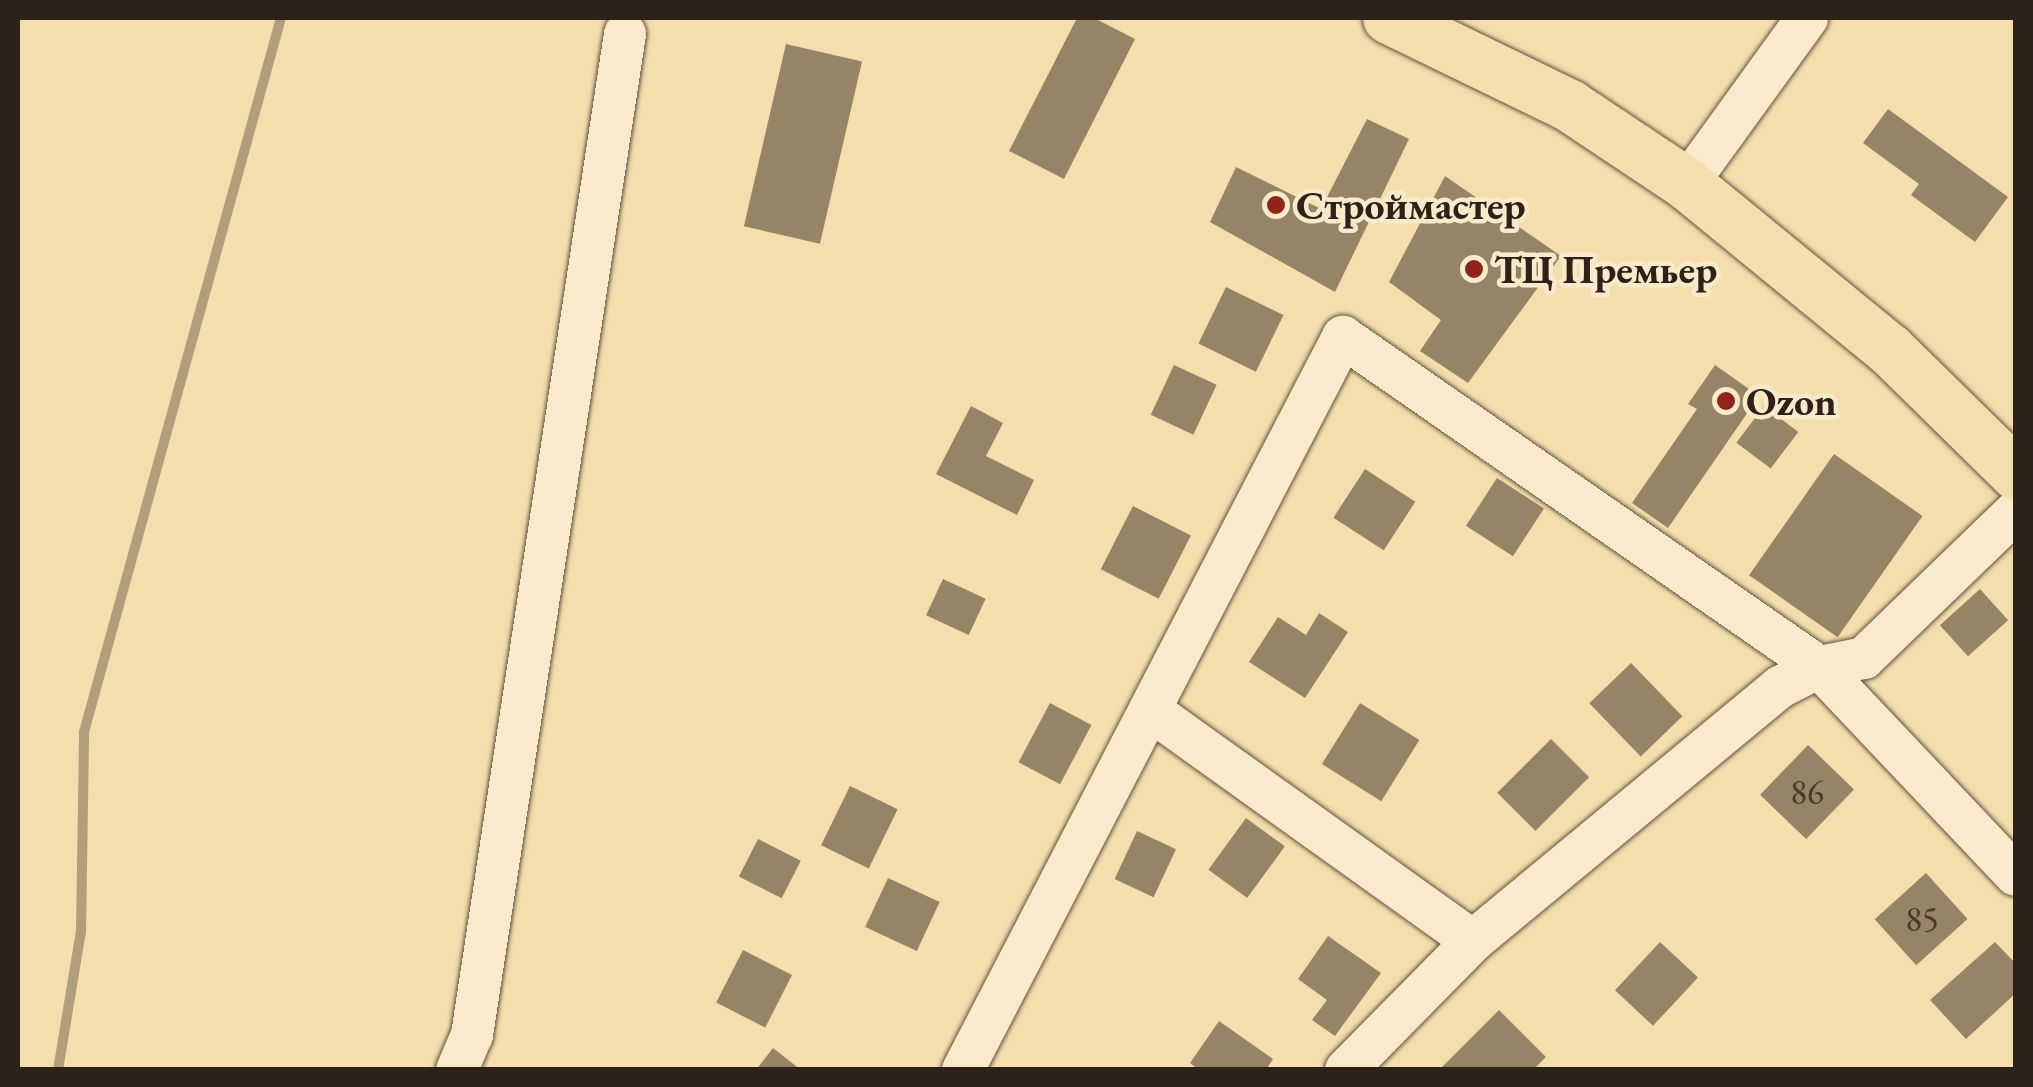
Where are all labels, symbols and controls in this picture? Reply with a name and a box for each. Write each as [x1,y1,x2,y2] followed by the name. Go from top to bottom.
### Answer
[1296,181,1526,229] place label: Строймастер
[1265,194,1287,216] marker: Строймастер
[1494,245,1717,293] place label: ТЦ Премьер
[1463,258,1485,280] marker: ТЦ Премьер
[1746,377,1837,425] place label: Ozon
[1715,390,1737,412] marker: Ozon
[1790,771,1824,813] house number: 86
[1905,898,1939,940] house number: 85

